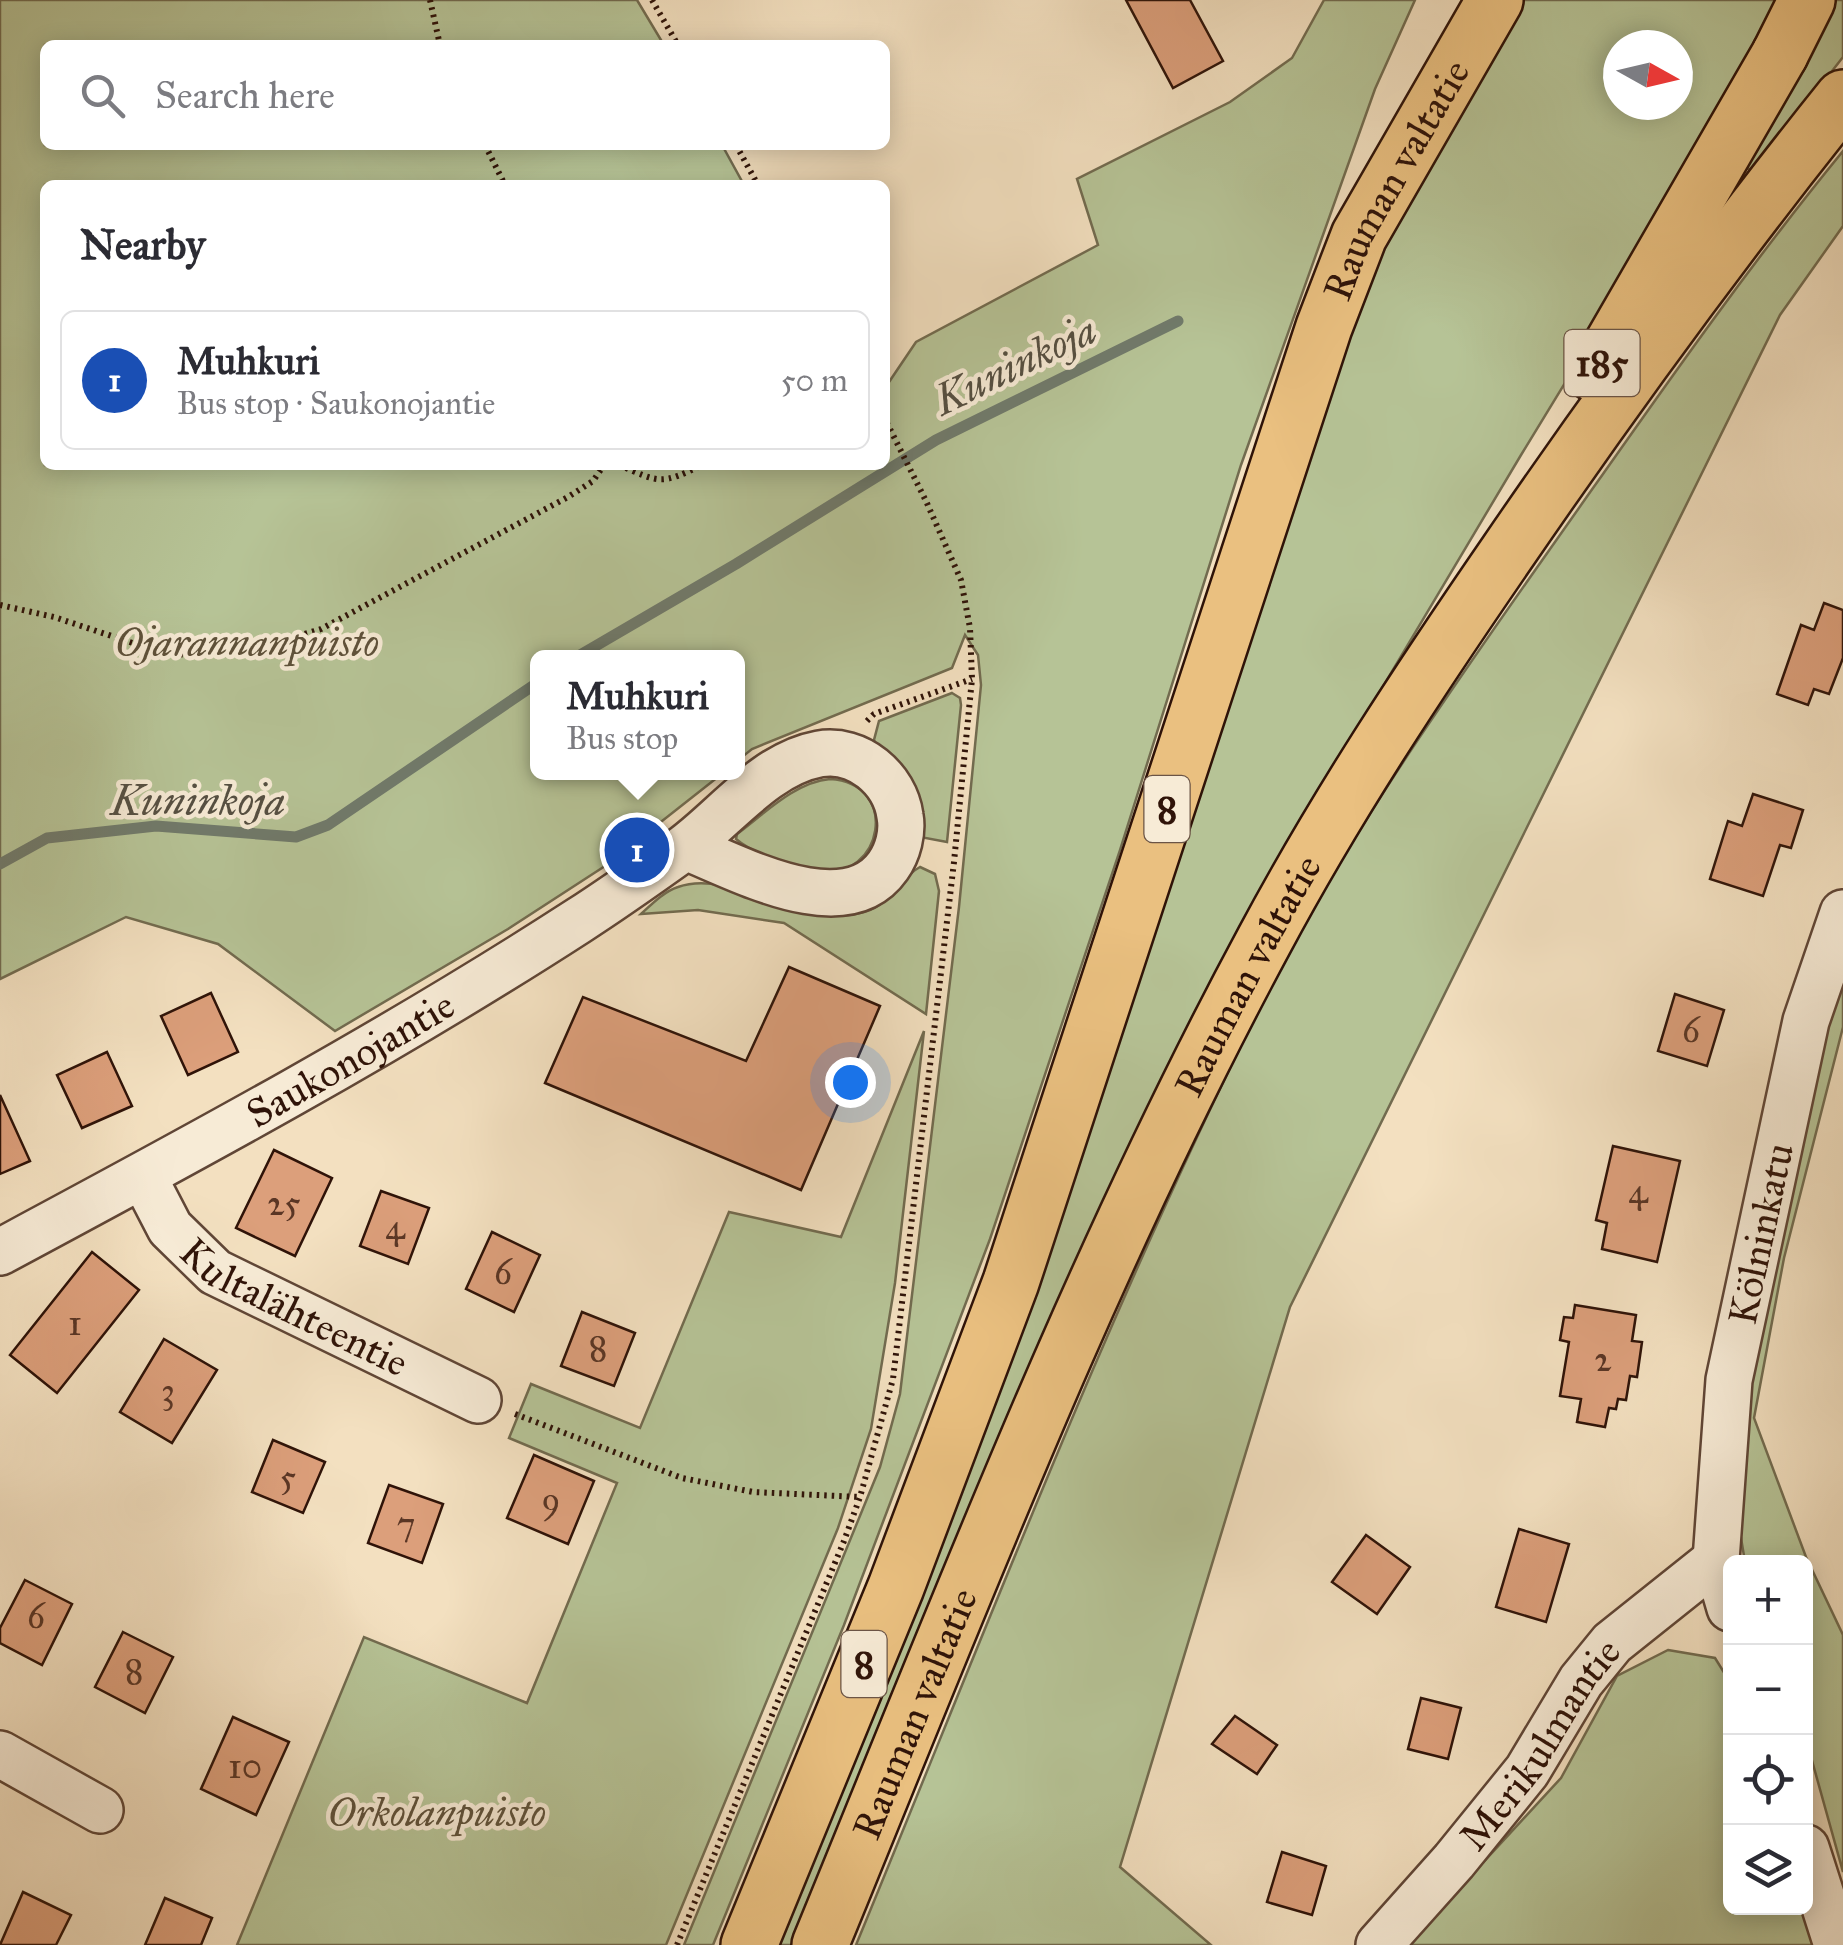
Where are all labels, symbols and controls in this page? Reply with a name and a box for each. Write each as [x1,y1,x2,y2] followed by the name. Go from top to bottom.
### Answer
[1603,30,1693,120] north arrow
[40,40,890,150] search box
[1312,51,1480,307] street label: Rauman valtatie
[75,68,130,123] icon: search
[155,72,335,118] text: Search here
[80,219,205,271] text: Nearby
[923,303,1105,427] water label: Kuninkoja
[1564,330,1640,396] road number: 185
[177,338,320,384] text: Muhkuri
[108,361,121,400] text: 1
[781,361,848,400] text: 50 m
[177,384,495,423] text: Bus stop · Saukonojantie
[115,618,379,667] park label: Ojarannanpuisto
[530,650,745,780] popup
[566,673,709,719] text: Muhkuri
[566,719,678,758] text: Bus stop
[109,775,285,827] water label: Kuninkoja
[1144,776,1190,842] road number: 8
[604,812,670,888] pin: 1
[1163,846,1331,1105] street label: Rauman valtatie
[238,980,463,1138] street label: Saukonojantie
[1682,1009,1701,1052] house number: 6
[825,1057,876,1108] your location
[1717,1139,1804,1329] street label: Kölninkatu
[1628,1170,1649,1213] house number: 4
[267,1182,301,1225] house number: 25
[385,1206,406,1249] house number: 4
[170,1227,416,1387] street label: Kultalähteentie
[494,1251,513,1294] house number: 6
[68,1302,82,1345] house number: 1
[589,1328,607,1371] house number: 8
[1594,1338,1612,1381] house number: 2
[161,1370,175,1413] house number: 3
[280,1456,296,1499] house number: 5
[542,1479,560,1522] house number: 9
[397,1503,415,1546] house number: 7
[1723,1555,1813,1915] map controls
[1723,1555,1813,1645] button: +
[841,1581,988,1846] street label: Rauman valtatie
[27,1595,46,1638] house number: 6
[1448,1628,1631,1860] street label: Merikulmantie
[842,1631,886,1697] road number: 8
[1723,1645,1813,1735] button: −
[125,1651,143,1694] house number: 8
[1723,1735,1813,1825] button: locate
[228,1745,262,1788] house number: 10
[328,1788,546,1837] park label: Orkolanpuisto
[1723,1825,1813,1915] button: layers

